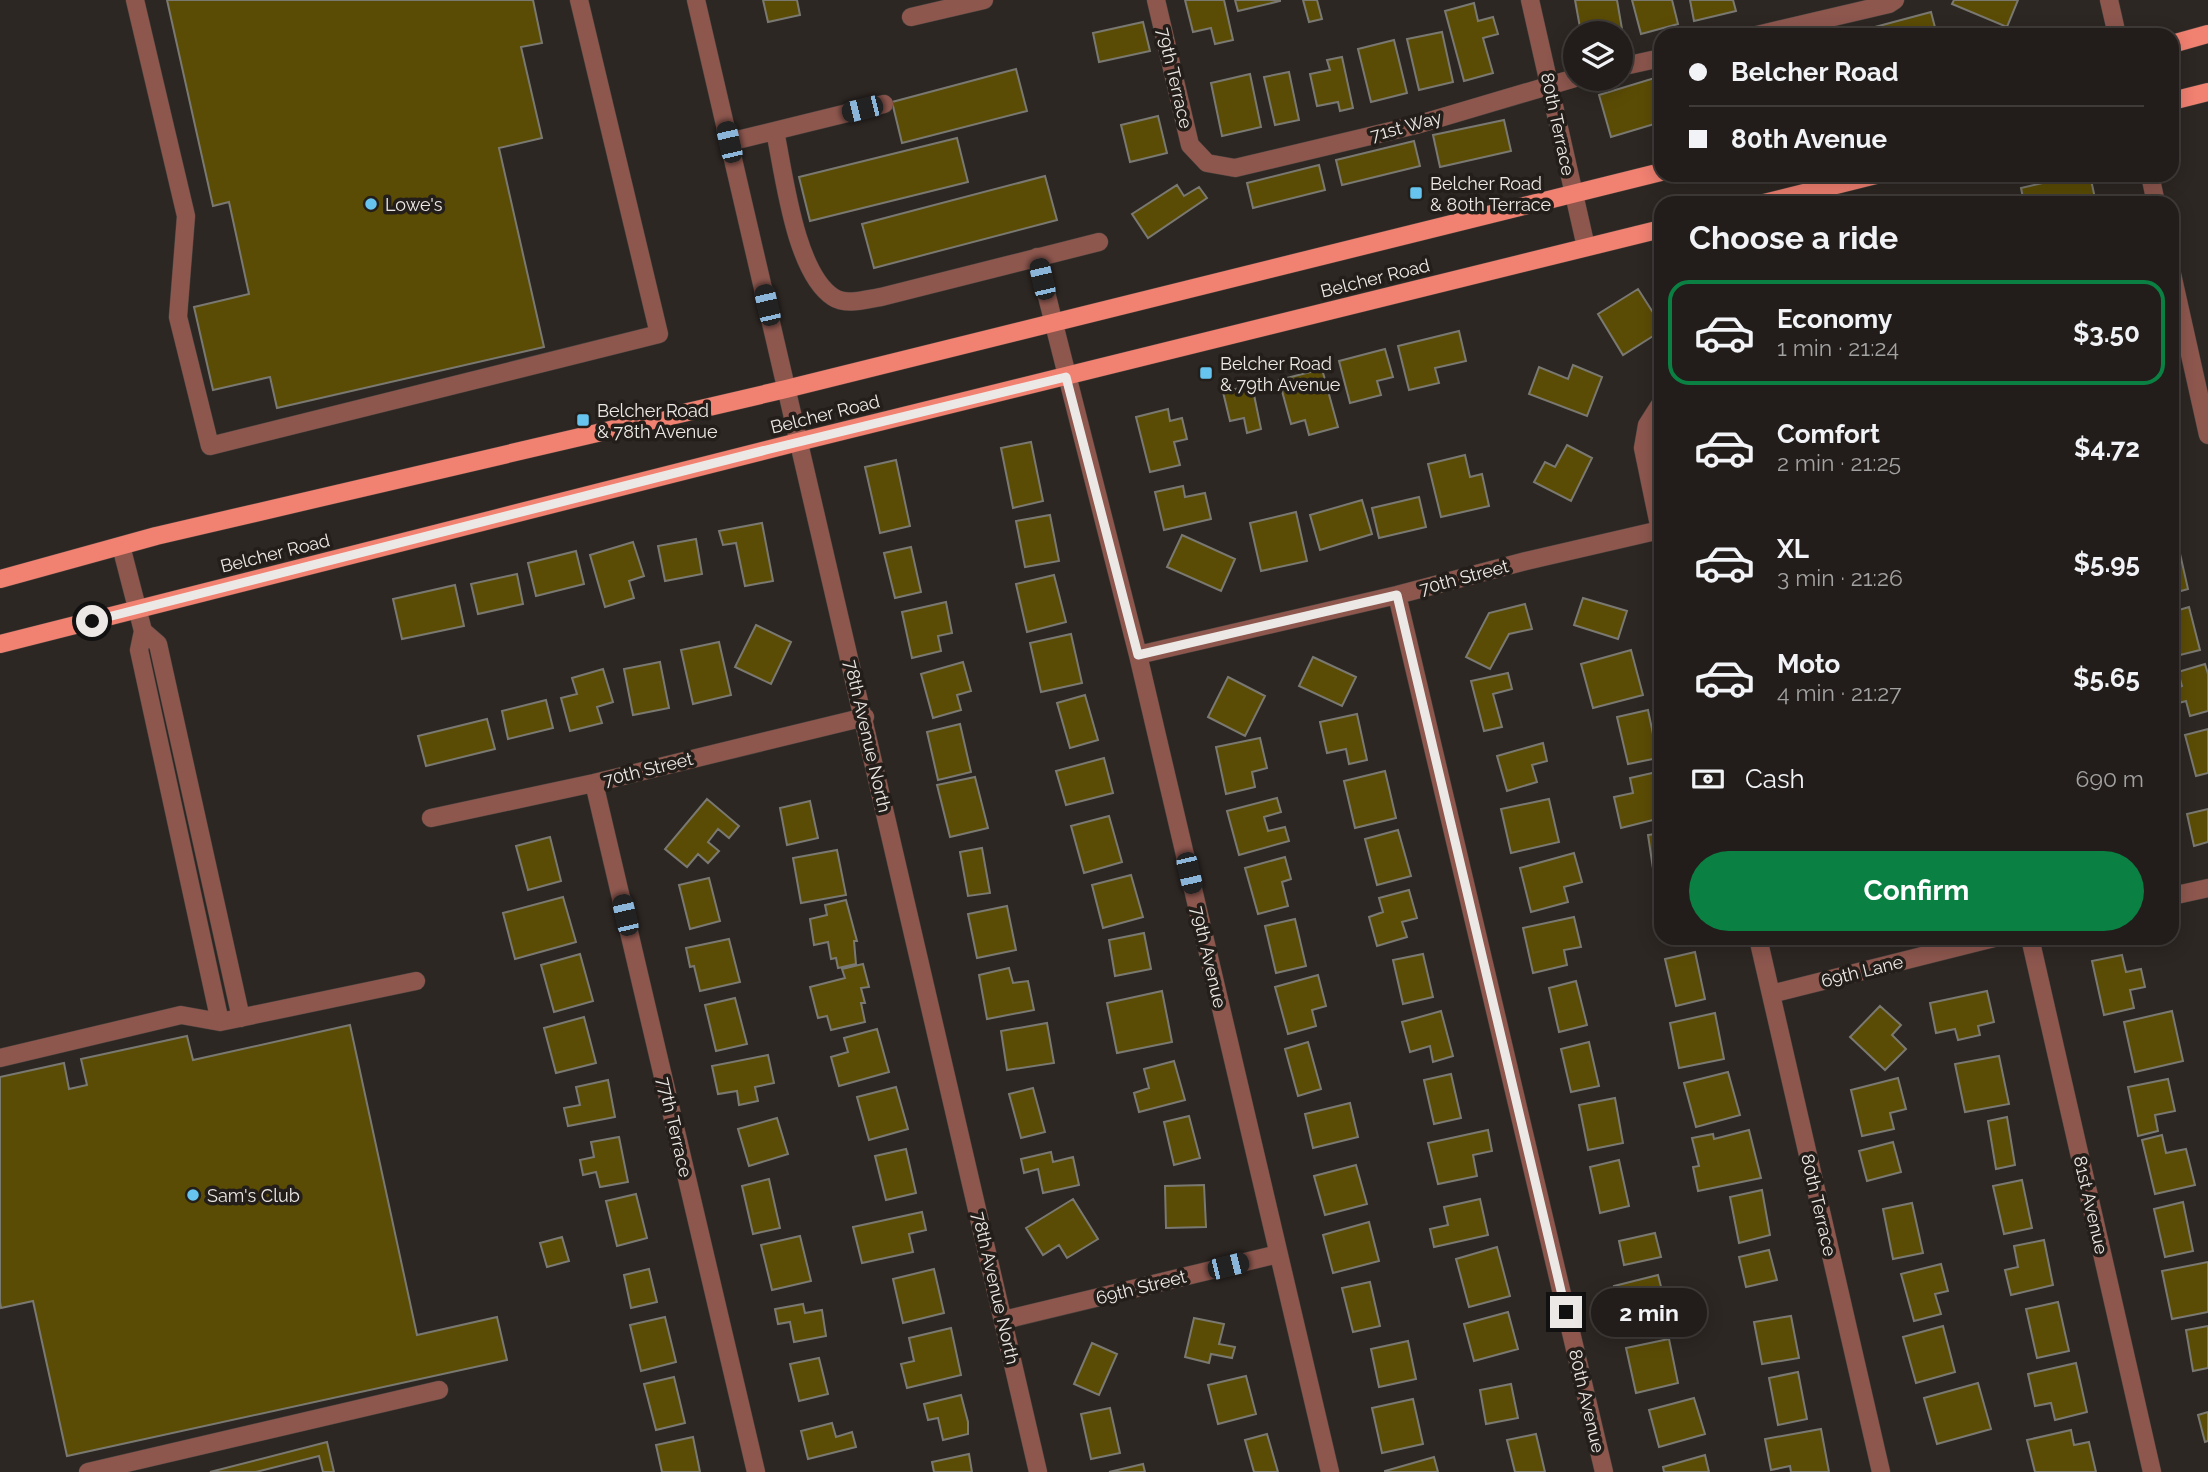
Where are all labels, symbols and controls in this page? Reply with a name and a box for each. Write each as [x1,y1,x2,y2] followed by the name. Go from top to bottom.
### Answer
[1563,21,1633,91] map controls
[1563,21,1633,91] button: layers
[1153,25,1197,131] street label: 79th Terrace
[1731,57,1898,87] text: Belcher Road
[1537,71,1579,178] street label: 80th Terrace
[840,94,885,124] car
[1368,106,1444,146] street label: 71st Way
[715,119,744,165] car
[1731,124,1887,154] text: 80th Avenue
[1430,173,1552,215] place label: Belcher Road & 80th Terrace
[1408,185,1424,201] marker: Belcher Road & 80th Terrace
[385,194,443,215] place label: Lowe's
[363,196,379,212] marker: Lowe's
[1689,219,1898,256] text: Choose a ride
[1318,254,1432,302] street label: Belcher Road
[1028,256,1057,302] car
[753,282,782,328] car
[1693,301,1756,364] icon: car
[1777,304,1892,334] text: Economy
[2073,318,2140,348] text: $3.50
[1777,334,1899,361] text: 1 min · 21:24
[1220,353,1341,395] place label: Belcher Road & 79th Avenue
[1198,365,1214,381] marker: Belcher Road & 79th Avenue
[768,390,882,438] street label: Belcher Road
[597,400,718,442] place label: Belcher Road & 78th Avenue
[575,412,591,428] marker: Belcher Road & 78th Avenue
[1693,416,1756,479] icon: car
[1777,419,1880,449] text: Comfort
[2074,433,2140,463] text: $4.72
[1777,449,1901,476] text: 2 min · 21:25
[218,529,332,577] street label: Belcher Road
[1693,531,1756,594] icon: car
[1777,534,1809,564] text: XL
[2074,548,2140,578] text: $5.95
[1417,555,1511,599] street label: 70th Street
[1777,564,1903,591] text: 3 min · 21:26
[76,605,108,637] route start
[1693,646,1756,709] icon: car
[1777,649,1840,679] text: Moto
[840,658,896,814] street label: 78th Avenue North
[2073,663,2140,693] text: $5.65
[1777,679,1902,706] text: 4 min · 21:27
[601,748,695,790] street label: 70th Street
[1689,760,1727,798] icon: cash
[1745,764,1805,794] text: Cash
[2076,765,2144,792] text: 690 m
[1175,850,1204,896] car
[1689,851,2144,931] button: Confirm
[611,892,640,938] car
[1187,904,1231,1010] street label: 79th Avenue
[1819,951,1906,991] street label: 69th Lane
[653,1075,697,1180] street label: 77th Terrace
[1797,1152,1841,1259] street label: 80th Terrace
[2069,1154,2113,1257] street label: 81st Avenue
[207,1185,300,1206] place label: Sam's Club
[185,1187,201,1203] marker: Sam's Club
[968,1210,1024,1366] street label: 78th Avenue North
[1206,1251,1251,1281] car
[1094,1266,1188,1308] street label: 69th Street
[1590,1288,1706,1336] callout: 2 min
[1550,1296,1582,1328] route end
[1619,1299,1679,1326] text: 2 min
[1565,1347,1609,1455] street label: 80th Avenue

